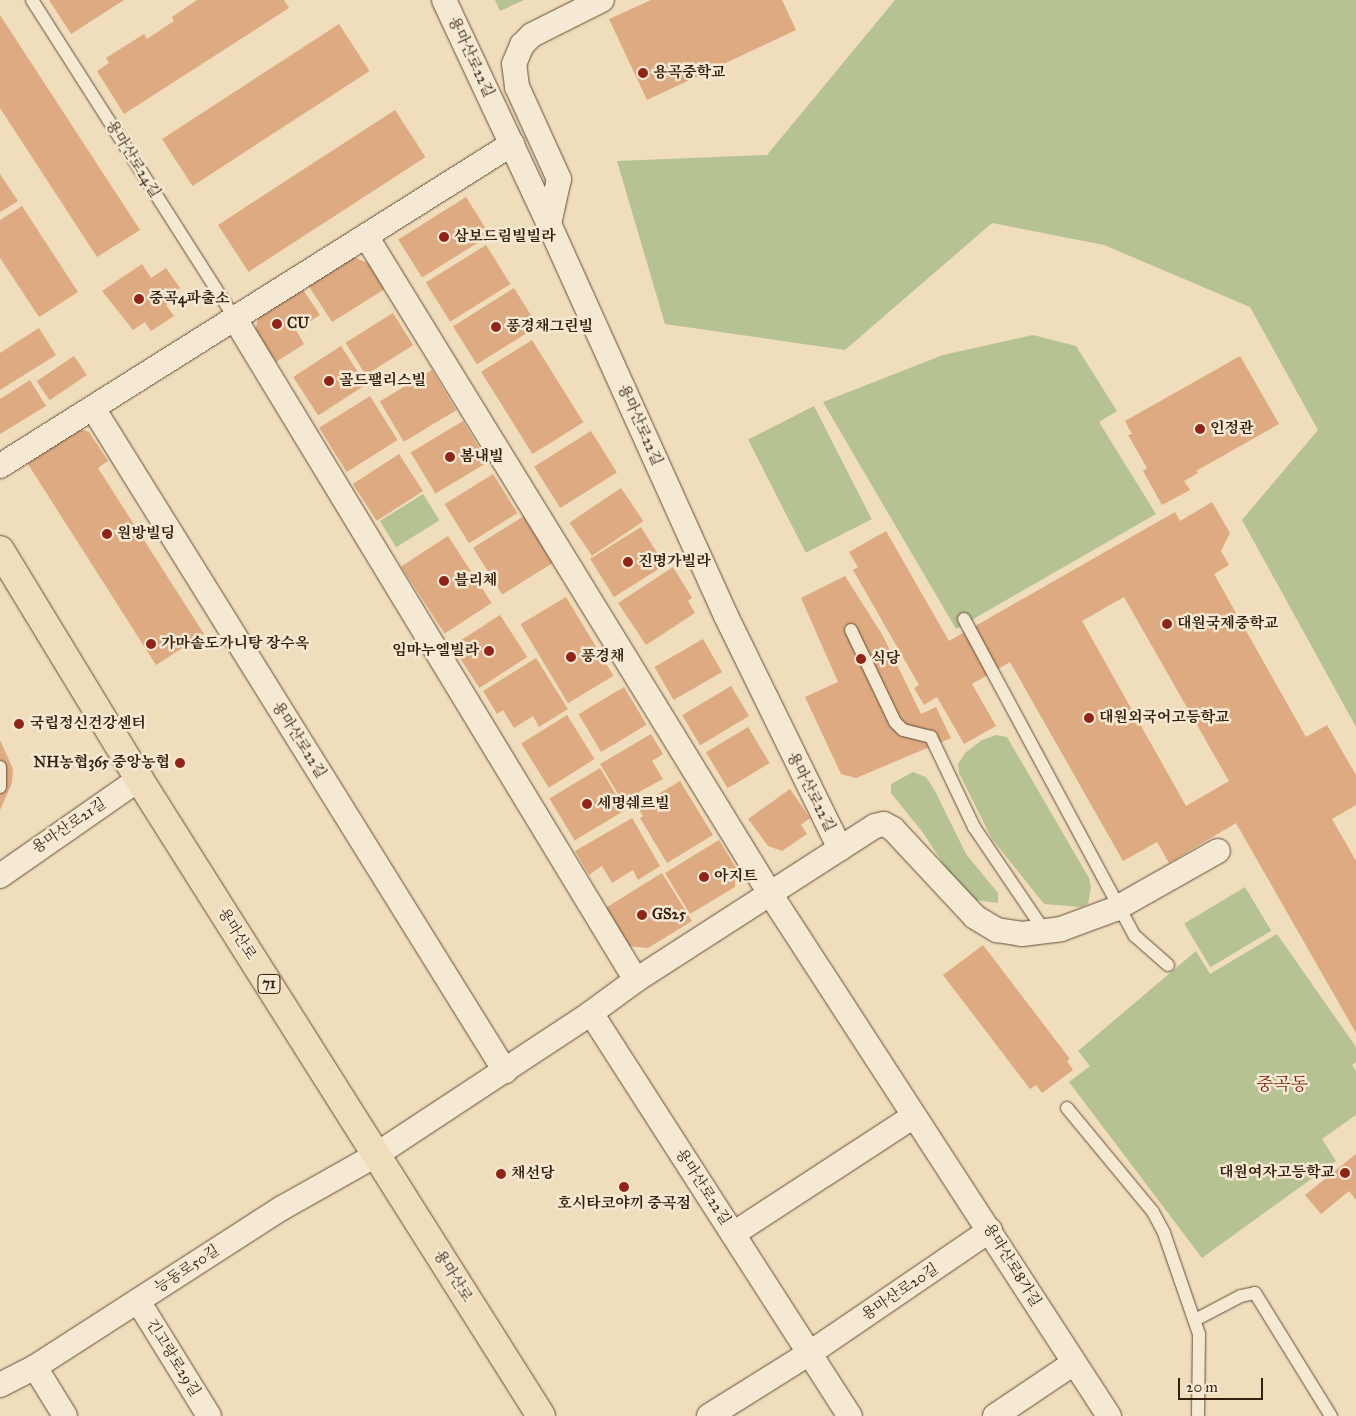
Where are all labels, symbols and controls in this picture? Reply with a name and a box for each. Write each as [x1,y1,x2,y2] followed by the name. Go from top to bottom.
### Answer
[444,14,498,100] street label: 용마산로22길
[653,64,725,82] place label: 용곡중학교
[637,67,649,79] marker: 용곡중학교
[102,117,164,201] street label: 용마산로24길
[454,228,555,246] place label: 삼보드림빌빌라
[438,231,450,243] marker: 삼보드림빌빌라
[149,290,230,308] place label: 중곡4파출소
[133,293,145,305] marker: 중곡4파출소
[287,315,309,333] place label: CU
[271,318,283,330] marker: CU
[506,318,593,336] place label: 풍경채그린빌
[490,321,502,333] marker: 풍경채그린빌
[339,372,426,390] place label: 골드팰리스빌
[323,375,335,387] marker: 골드팰리스빌
[614,382,666,468] street label: 용마산로22길
[1210,420,1253,438] place label: 인정관
[1194,423,1206,435] marker: 인정관
[460,448,503,466] place label: 봄내빌
[444,451,456,463] marker: 봄내빌
[117,525,175,543] place label: 원방빌딩
[101,528,113,540] marker: 원방빌딩
[638,553,710,571] place label: 진명가빌라
[622,556,634,568] marker: 진명가빌라
[454,572,497,590] place label: 블리체
[438,575,450,587] marker: 블리체
[1177,615,1278,633] place label: 대원국제중학교
[1161,618,1173,630] marker: 대원국제중학교
[161,635,309,653] place label: 가마솥도가니탕 장수옥
[145,638,157,650] marker: 가마솥도가니탕 장수옥
[392,642,479,660] place label: 임마누엘빌라
[483,645,495,657] marker: 임마누엘빌라
[581,648,624,666] place label: 풍경채
[871,650,900,668] place label: 식당
[565,651,577,663] marker: 풍경채
[855,653,867,665] marker: 식당
[268,698,330,782] street label: 용마산로22길
[1099,709,1229,727] place label: 대원외국어고등학교
[1083,712,1095,724] marker: 대원외국어고등학교
[30,715,146,733] place label: 국립정신건강센터
[12,717,26,731] marker: 국립정신건강센터
[783,749,839,835] street label: 용마산로22길
[33,754,170,772] place label: NH농협365 중앙농협
[174,757,186,769] marker: NH농협365 중앙농협
[28,795,110,857] street label: 용마산로21길
[597,795,669,813] place label: 세명쉐르빌
[581,798,593,810] marker: 세명쉐르빌
[714,868,757,886] place label: 아지트
[698,871,710,883] marker: 아지트
[214,905,260,963] street label: 용마산로
[652,906,686,924] place label: GS25
[636,909,648,921] marker: GS25
[256,972,282,996] road number: 71
[1256,1073,1308,1095] district label: 중곡동
[672,1146,734,1228] street label: 용마산로22길
[1219,1164,1335,1182] place label: 대원여자고등학교
[511,1165,554,1183] place label: 채선당
[1339,1167,1351,1179] marker: 대원여자고등학교
[495,1168,507,1180] marker: 채선당
[618,1181,630,1193] marker: 호시타코야끼 중곡점
[557,1195,691,1213] place label: 호시타코야끼 중곡점
[979,1220,1045,1310] street label: 용마산로8가길
[151,1241,223,1297] street label: 능동로50길
[430,1247,476,1305] street label: 용마산로
[858,1260,942,1324] street label: 용마산로20길
[142,1316,204,1400] street label: 긴고랑로29길
[1181,1368,1266,1400] scale bar
[1186,1378,1218,1396] text: 20 m

